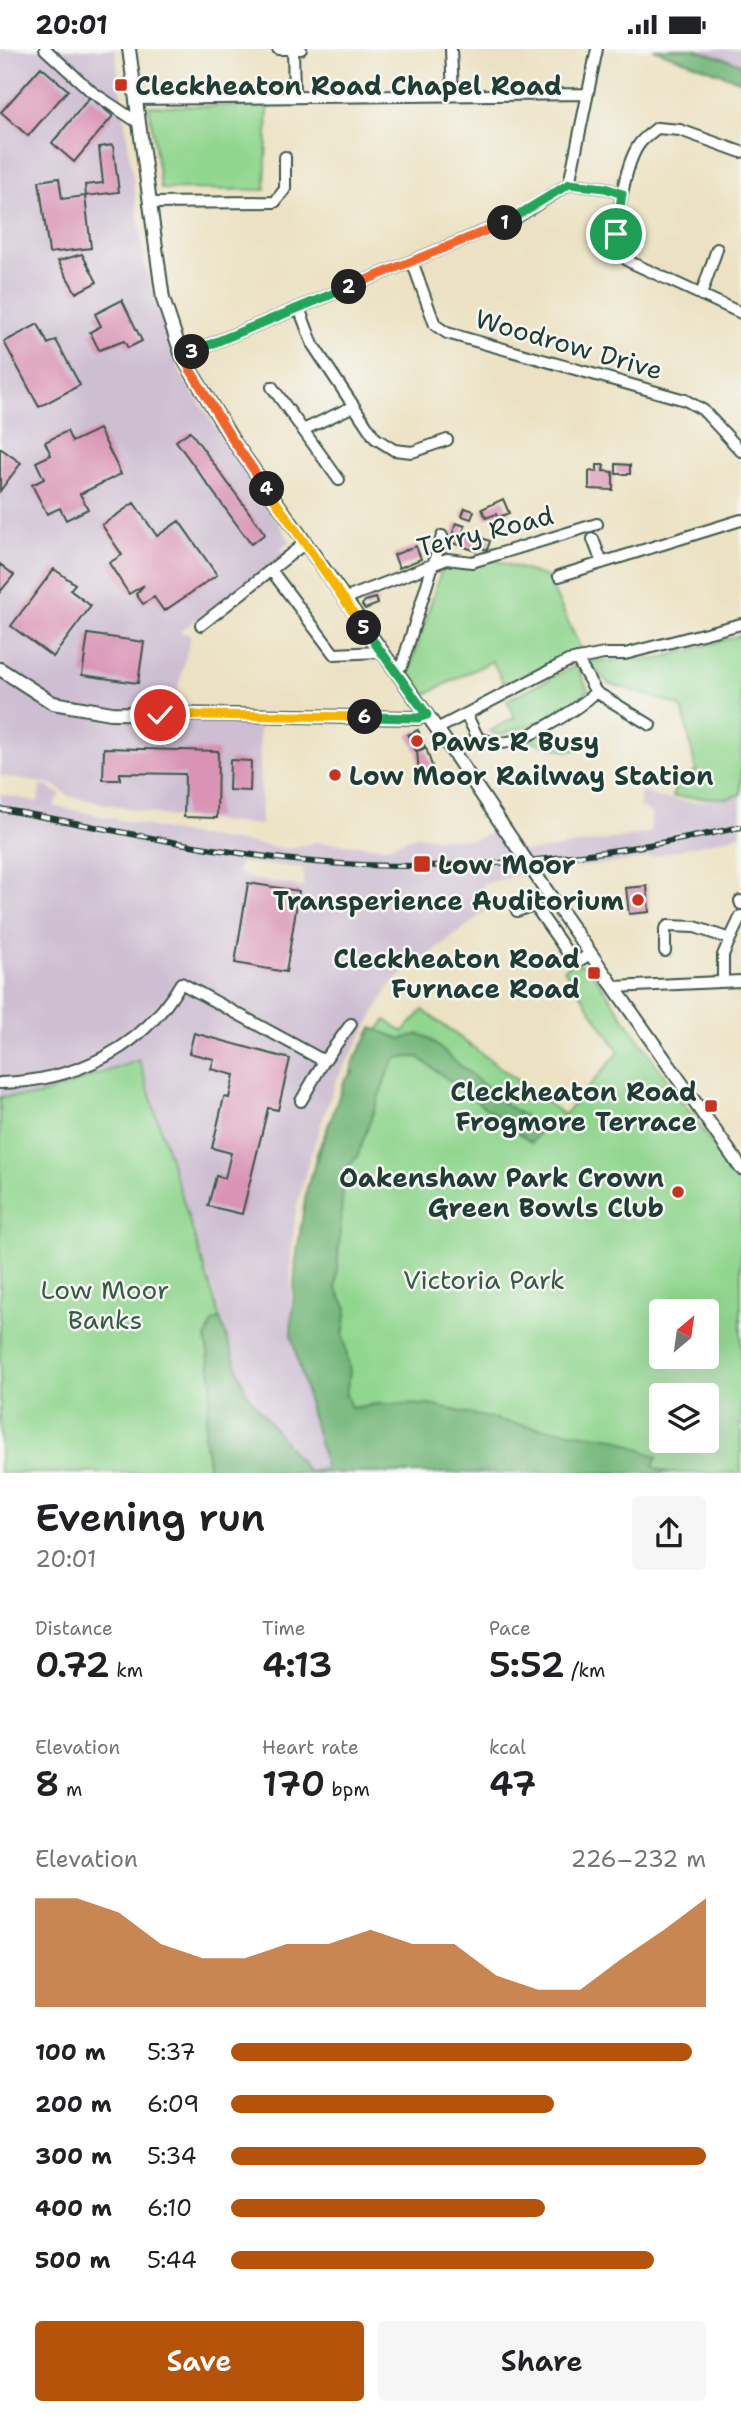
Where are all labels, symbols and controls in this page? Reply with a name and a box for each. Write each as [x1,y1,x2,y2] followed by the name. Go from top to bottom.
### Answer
[35,7,108,42] text: 20:01
[135,68,562,103] place label: Cleckheaton Road Chapel Road
[113,77,129,93] marker: Cleckheaton Road Chapel Road
[586,204,646,264] pin
[488,205,522,241] pin: 1
[500,210,509,235] text: 1
[597,215,635,253] icon: arrive
[332,269,366,305] pin: 2
[342,274,355,299] text: 2
[471,301,667,387] street label: Woodrow Drive
[174,335,210,369] pin: 3
[185,339,198,364] text: 3
[250,471,284,507] pin: 4
[260,476,273,501] text: 4
[413,497,557,565] street label: Terry Road
[346,611,382,645] pin: 5
[358,615,369,640] text: 5
[130,685,190,745] pin
[141,696,179,734] icon: check
[348,699,382,735] pin: 6
[358,704,371,729] text: 6
[431,724,599,759] place label: Paws R Busy
[409,733,425,749] marker: Paws R Busy
[349,758,714,793] place label: Low Moor Railway Station
[327,767,343,783] marker: Low Moor Railway Station
[438,847,576,882] place label: Low Moor
[412,854,432,874] marker: Low Moor
[273,883,624,918] place label: Transperience Auditorium
[630,892,646,908] marker: Transperience Auditorium
[333,941,580,1006] place label: Cleckheaton Road Furnace Road
[586,965,602,981] marker: Cleckheaton Road Furnace Road
[450,1074,697,1139] place label: Cleckheaton Road Frogmore Terrace
[703,1098,719,1114] marker: Cleckheaton Road Frogmore Terrace
[339,1160,664,1225] place label: Oakenshaw Park Crown Green Bowls Club
[670,1184,686,1200] marker: Oakenshaw Park Crown Green Bowls Club
[403,1262,565,1297] park label: Victoria Park
[41,1272,169,1337] park label: Low Moor Banks
[649,1299,719,1369] north arrow
[649,1299,719,1453] map controls
[649,1383,719,1453] button: layers
[35,1492,265,1543] text: Evening run
[632,1496,706,1570] button: share
[35,1544,97,1574] text: 20:01
[35,1616,113,1641] text: Distance
[262,1616,306,1641] text: Time
[489,1616,531,1641] text: Pace
[35,1641,110,1688] text: 0.72
[262,1641,333,1688] text: 4:13
[489,1641,565,1688] text: 5:52
[110,1658,143,1683] text: km
[565,1658,605,1683] text: /km
[35,1735,120,1760] text: Elevation
[262,1735,359,1760] text: Heart rate
[489,1735,526,1760] text: kcal
[35,1760,60,1807] text: 8
[262,1760,325,1807] text: 170
[489,1760,536,1807] text: 47
[60,1777,82,1802] text: m
[325,1777,370,1802] text: bpm
[35,1844,138,1874] text: Elevation
[571,1844,706,1874] text: 226–232 m
[35,2037,106,2067] text: 100 m
[147,2037,196,2067] text: 5:37
[35,2089,112,2119] text: 200 m
[147,2089,199,2119] text: 6:09
[35,2141,112,2171] text: 300 m
[147,2141,197,2171] text: 5:34
[35,2193,112,2223] text: 400 m
[147,2193,192,2223] text: 6:10
[35,2245,110,2275] text: 500 m
[147,2245,197,2275] text: 5:44
[35,2321,364,2401] button: Save
[378,2321,706,2401] button: Share

